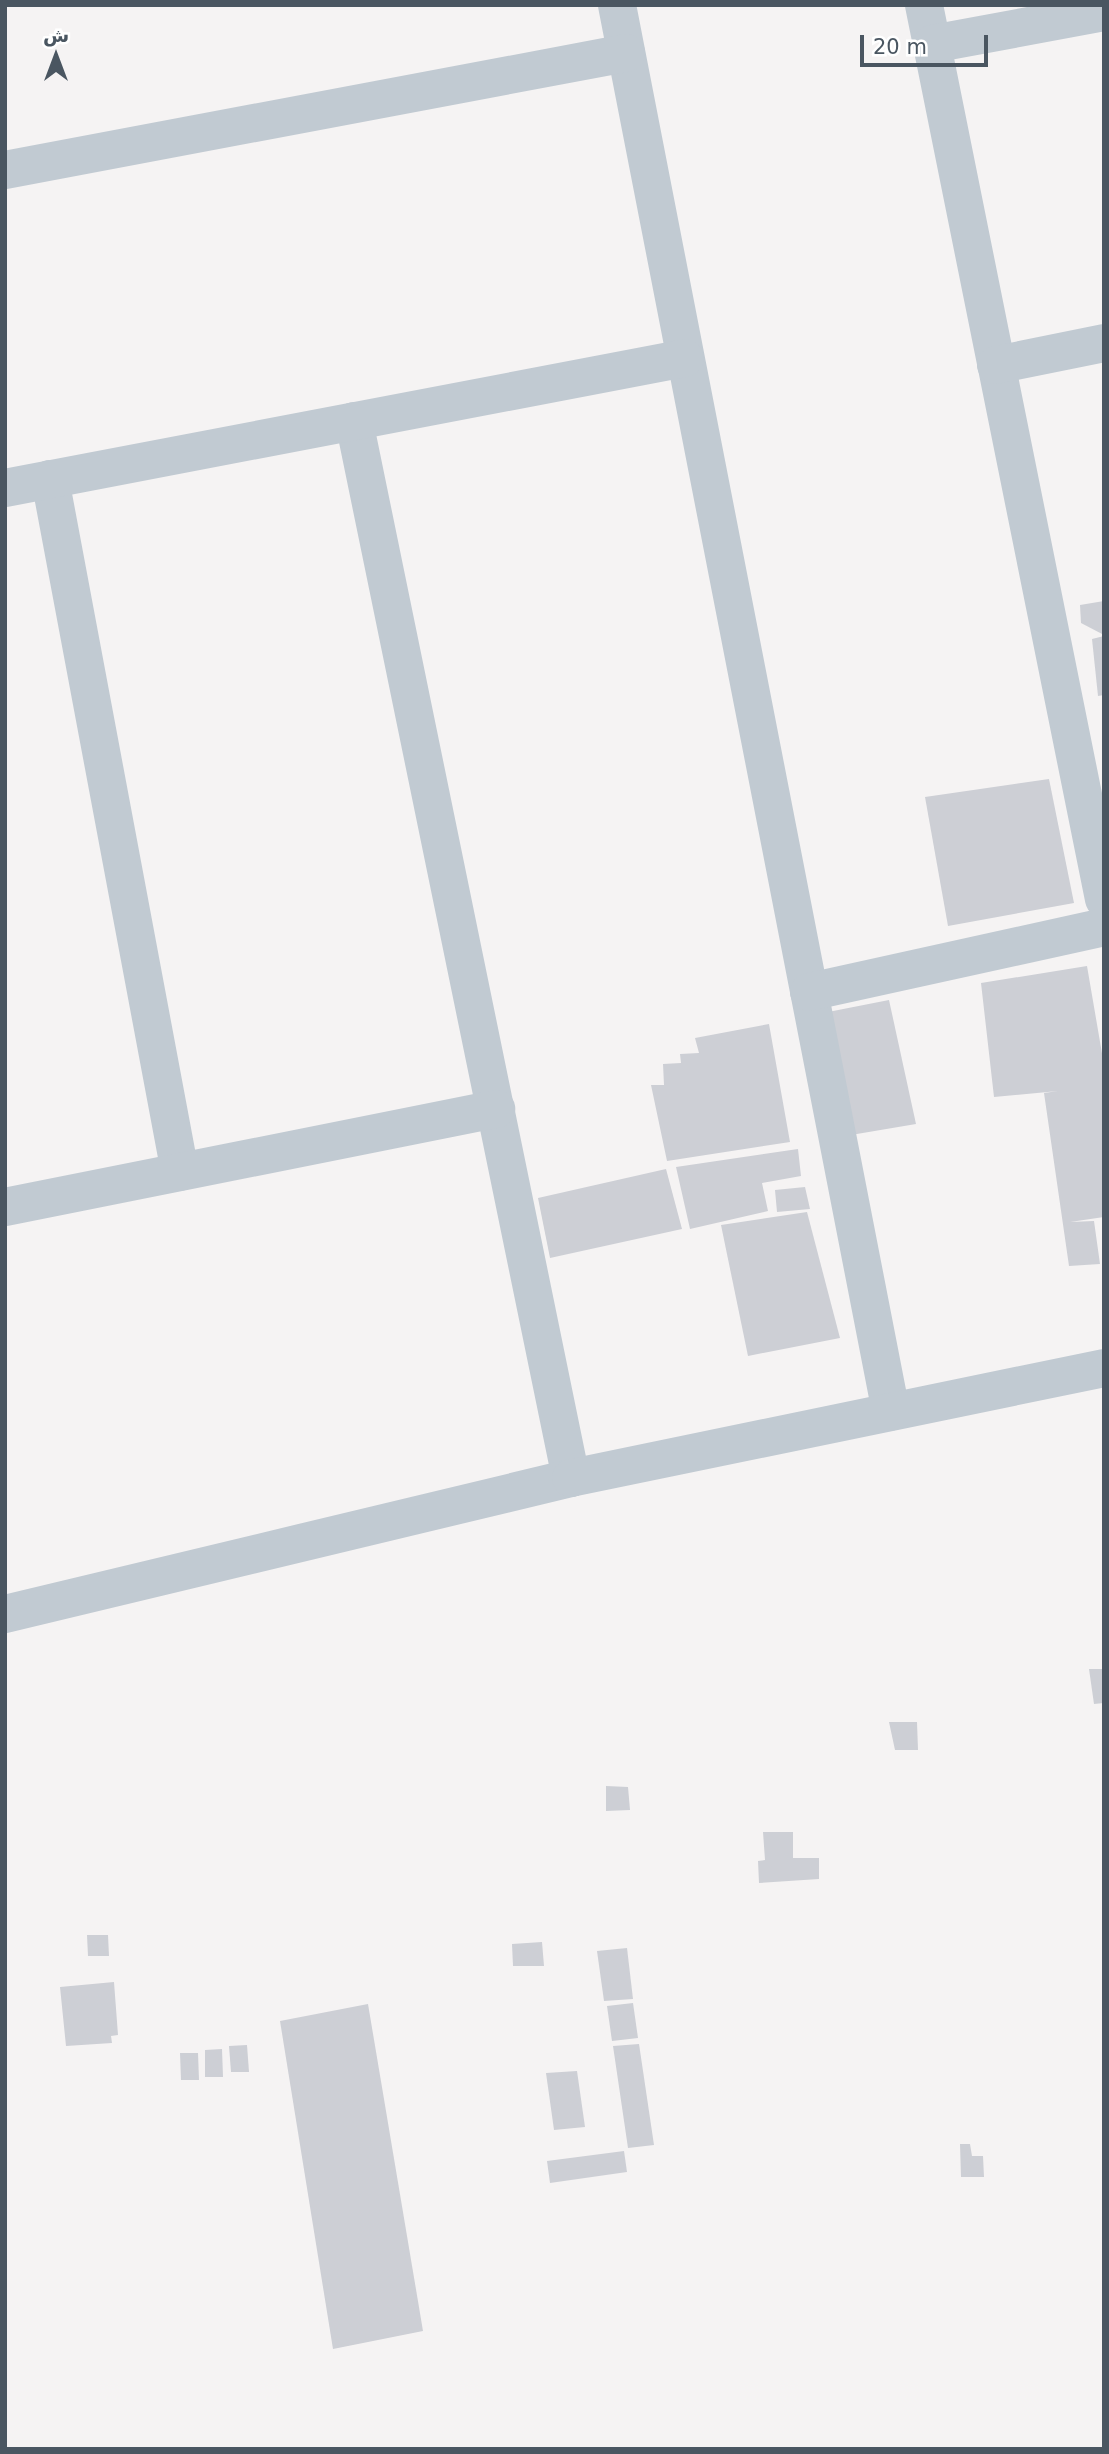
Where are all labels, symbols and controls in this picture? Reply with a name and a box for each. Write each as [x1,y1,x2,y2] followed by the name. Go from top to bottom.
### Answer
[21,21,91,91] north arrow
[864,21,992,65] scale bar
[43,24,69,46] text: ش
[873,35,927,59] text: 20 m

